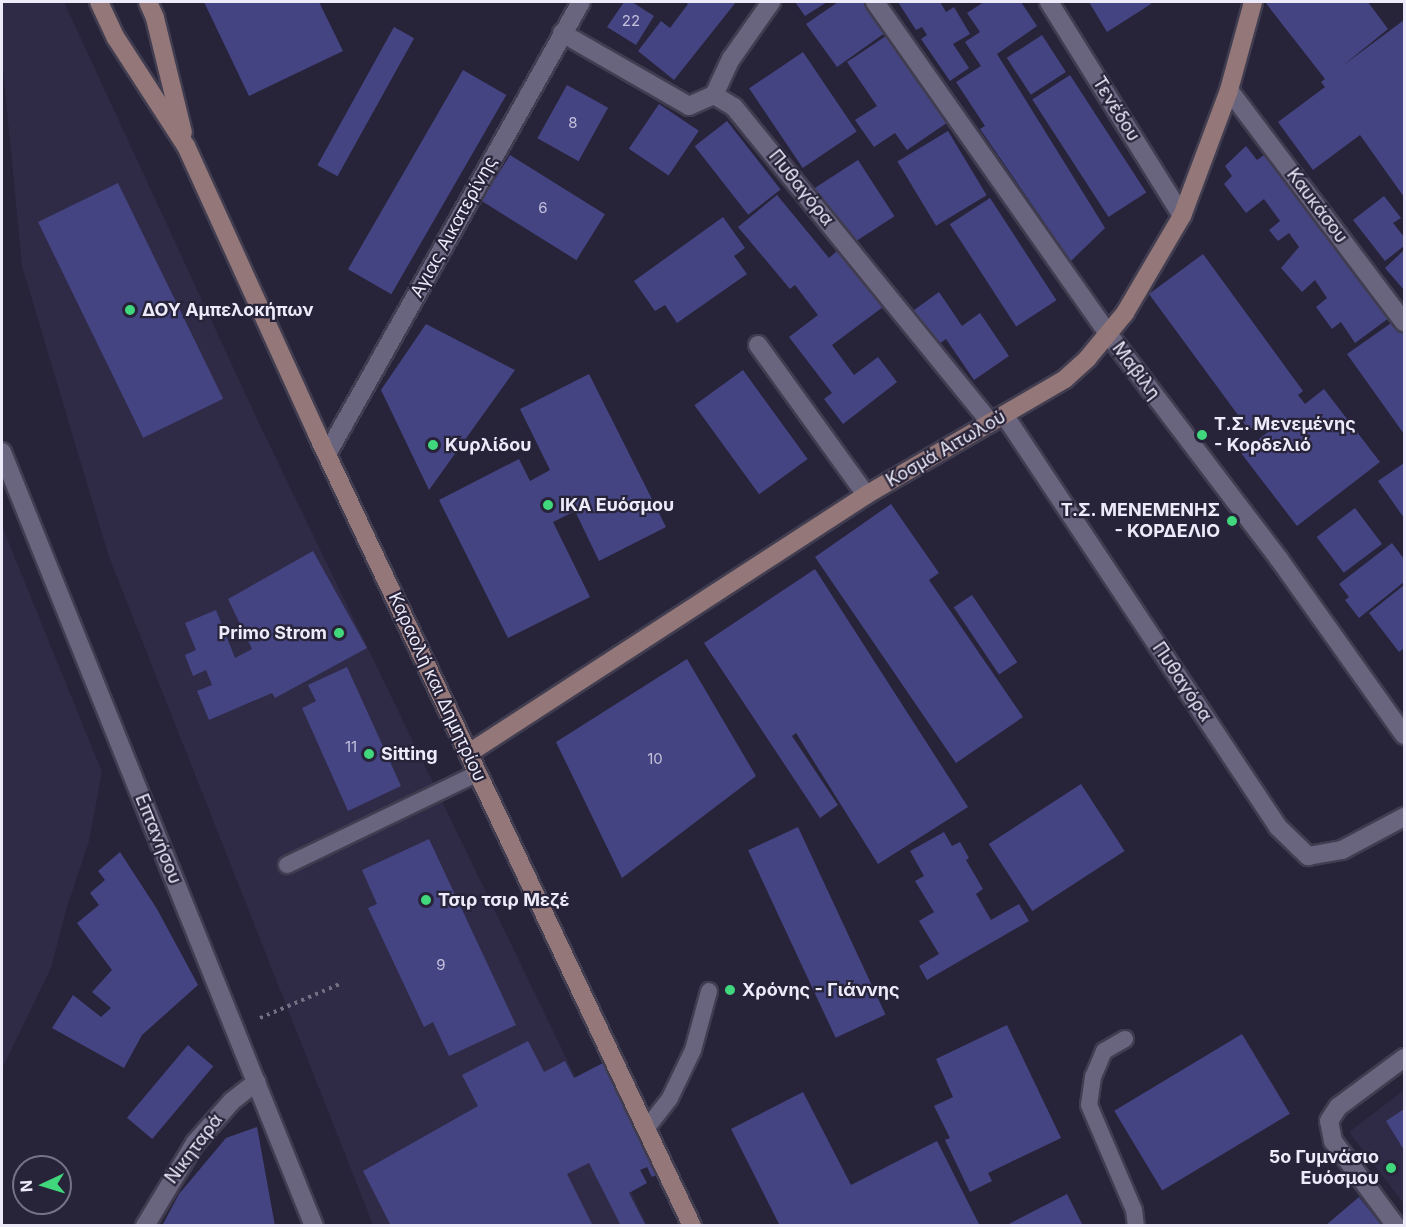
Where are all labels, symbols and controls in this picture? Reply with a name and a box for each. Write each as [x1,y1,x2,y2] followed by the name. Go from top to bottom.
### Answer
[622,12,640,30] house number: 22
[1088,73,1144,145] street label: Τενέδου
[568,114,578,132] house number: 8
[764,146,838,230] street label: Πυθαγόρα
[406,153,502,301] street label: Αγιας Αικατερίνης
[1282,164,1352,248] street label: Καυκάσου
[538,199,548,217] house number: 6
[142,299,314,321] place label: ΔΟΥ Αμπελοκήπων
[123,303,137,317] marker: ΔΟΥ Αμπελοκήπων
[1107,338,1165,404] street label: Μαβίλη
[882,406,1010,492] street label: Κοσμά Αιτωλού
[1214,414,1356,456] place label: Τ.Σ. Μενεμένης - Κορδελιό
[1195,428,1209,442] marker: Τ.Σ. Μενεμένης - Κορδελιό
[445,434,531,456] place label: Κυρλίδου
[426,438,440,452] marker: Κυρλίδου
[560,494,674,516] place label: ΙΚΑ Ευόσμου
[541,498,555,512] marker: ΙΚΑ Ευόσμου
[1060,500,1220,542] place label: Τ.Σ. ΜΕΝΕΜΕΝΗΣ - ΚΟΡΔΕΛΙΟ
[1225,514,1239,528] marker: Τ.Σ. ΜΕΝΕΜΕΝΗΣ - ΚΟΡΔΕΛΙΟ
[384,589,490,785] street label: Καραολή και Δημητρίου
[219,622,327,644] place label: Primo Strom
[332,626,346,640] marker: Primo Strom
[1148,638,1216,726] street label: Πυθαγόρα
[345,738,357,756] house number: 11
[381,743,438,765] place label: Sitting
[362,747,376,761] marker: Sitting
[647,750,663,768] house number: 10
[130,791,186,887] street label: Επτανήσου
[438,889,570,911] place label: Τσιρ τσιρ Μεζέ
[419,893,433,907] marker: Τσιρ τσιρ Μεζέ
[436,956,446,974] house number: 9
[742,979,900,1001] place label: Χρόνης - Γιάννης
[723,983,737,997] marker: Χρόνης - Γιάννης
[161,1110,227,1188] street label: Νικηταρά
[1269,1147,1379,1190] place label: 5ο Γυμνάσιο Ευόσμου
[12,1155,72,1215] north arrow
[1384,1161,1398,1175] marker: 5ο Γυμνάσιο Ευόσμου
[16,1179,36,1193] text: N

